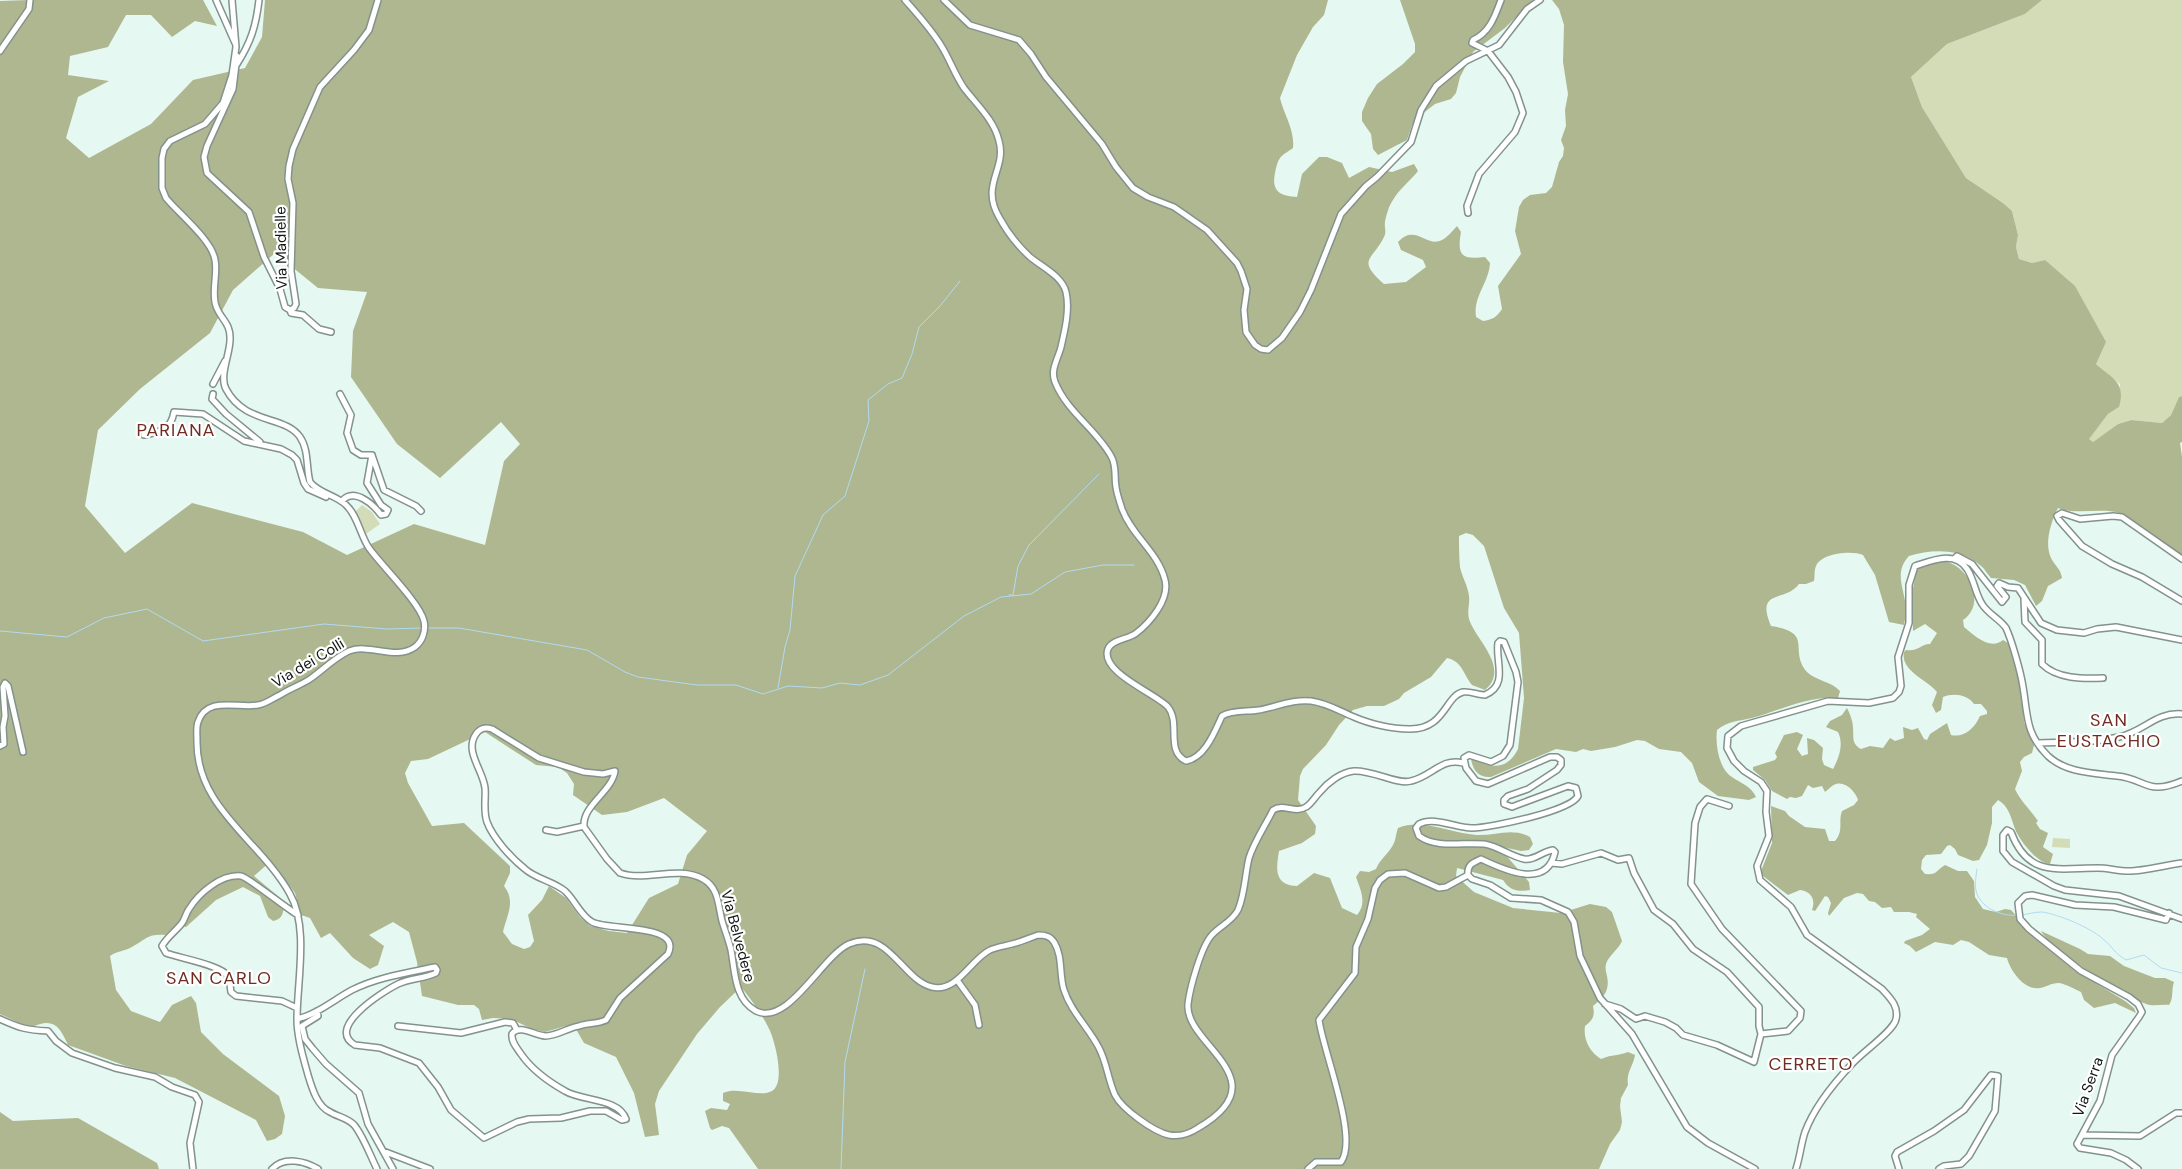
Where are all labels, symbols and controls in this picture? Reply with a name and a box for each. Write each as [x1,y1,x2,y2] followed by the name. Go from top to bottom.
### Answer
[270,206,292,290] street label: Via Madielle
[136,418,216,442] district label: PARIANA
[268,634,348,692] street label: Via dei Colli
[2057,708,2161,753] district label: SAN EUSTACHIO
[716,888,760,984] street label: Via Belvedere
[166,966,272,990] district label: SAN CARLO
[1768,1052,1854,1076] district label: CERRETO
[2068,1054,2108,1120] street label: Via Serra

